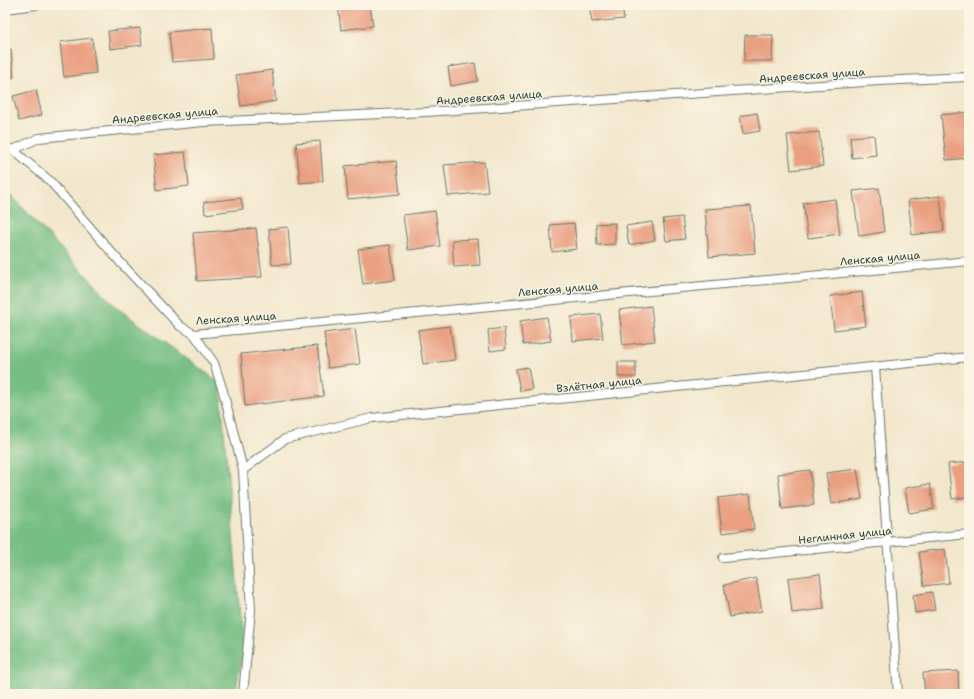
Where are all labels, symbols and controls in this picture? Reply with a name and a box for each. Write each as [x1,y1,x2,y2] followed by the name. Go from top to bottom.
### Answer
[758,64,866,87] street label: Андреевская улица
[435,86,543,109] street label: Андреевская улица
[111,103,219,128] street label: Андреевская улица
[839,247,921,269] street label: Ленская улица
[517,278,599,300] street label: Ленская улица
[195,308,277,329] street label: Ленская улица
[556,373,643,396] street label: Взлётная улица
[797,523,893,548] street label: Неглинная улица

